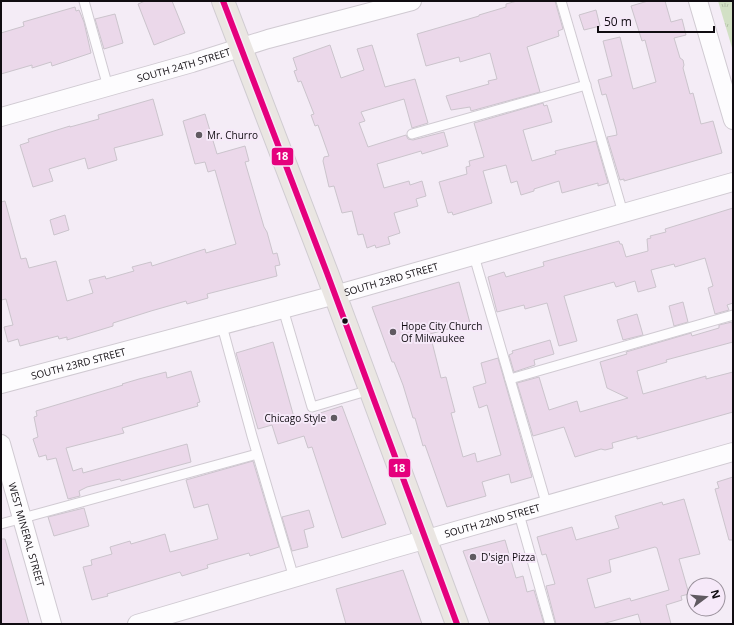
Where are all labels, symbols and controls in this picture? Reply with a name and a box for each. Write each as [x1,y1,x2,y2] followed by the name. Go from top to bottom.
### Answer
[598,8,714,34] scale bar
[604,13,632,30] text: 50 m
[135,44,233,85] street label: SOUTH 24TH STREET
[207,128,258,142] place label: Mr. Churro
[194,130,204,140] marker: Mr. Churro
[271,147,294,166] line badge: 18
[276,148,288,163] text: 18
[342,259,440,299] street label: SOUTH 23RD STREET
[340,316,350,326] unlabelled marker
[401,319,482,345] place label: Hope City Church Of Milwaukee
[388,327,398,337] marker: Hope City Church Of Milwaukee
[29,344,128,383] street label: SOUTH 23RD STREET
[264,411,326,425] place label: Chicago Style
[329,413,339,423] marker: Chicago Style
[388,458,411,478] line badge: 18
[393,460,405,475] text: 18
[5,481,48,589] street label: WEST MINERAL STREET
[443,500,542,541] street label: SOUTH 22ND STREET
[481,550,535,564] place label: D'sign Pizza
[468,552,478,562] marker: D'sign Pizza
[686,577,726,617] north arrow
[708,588,725,600] text: N

